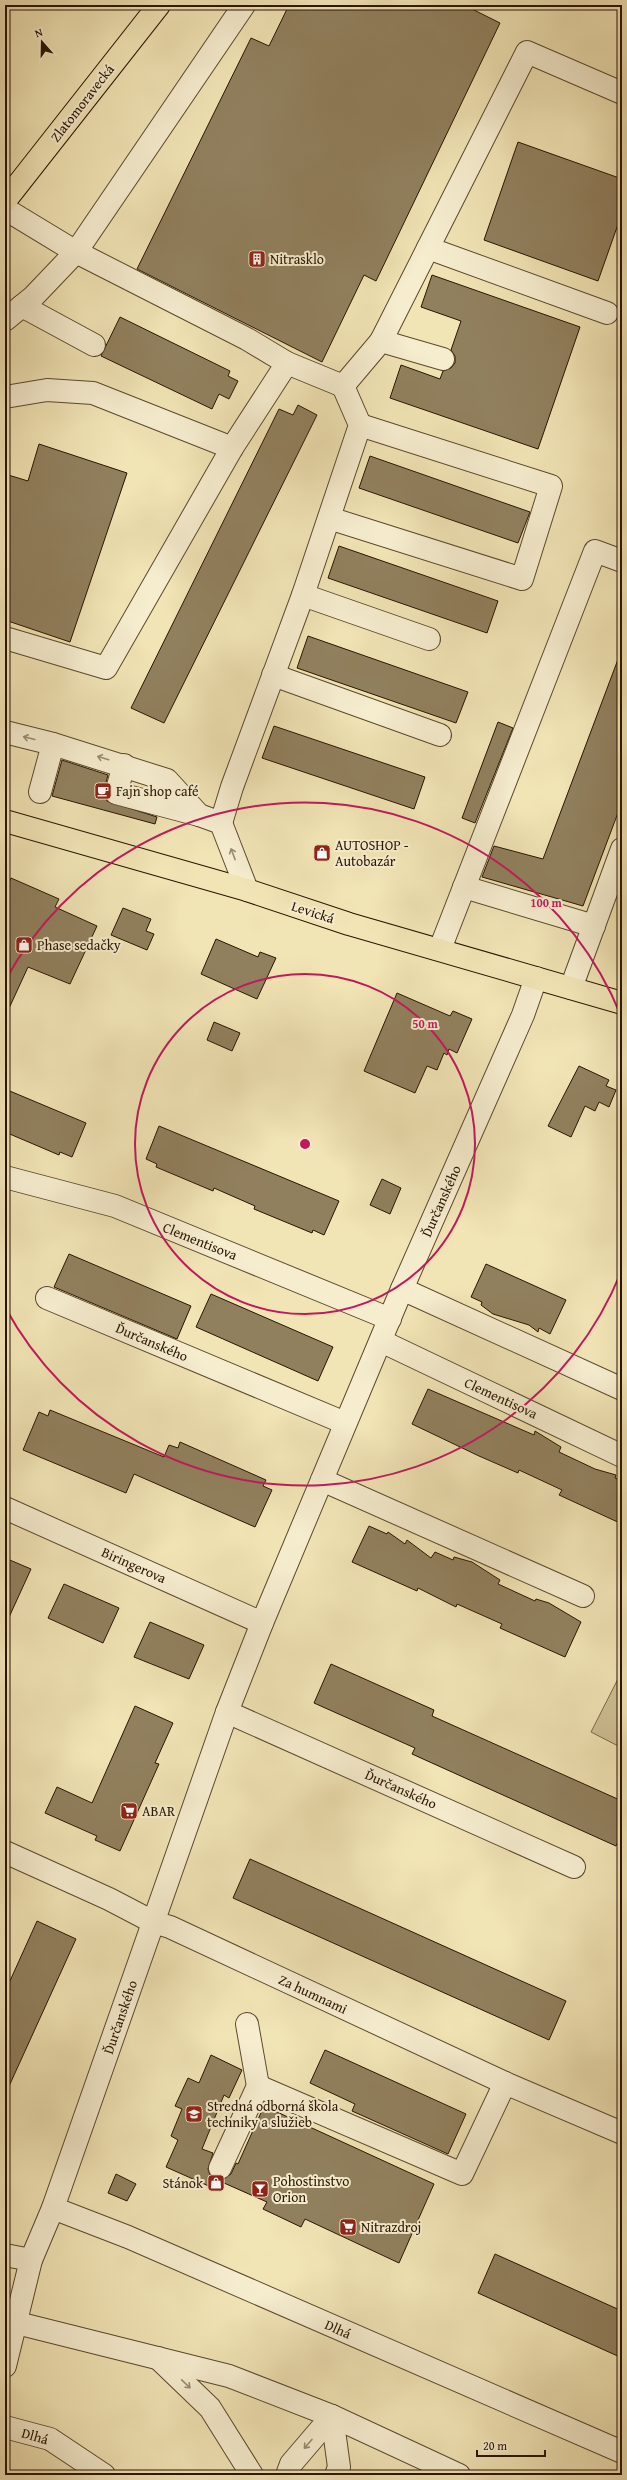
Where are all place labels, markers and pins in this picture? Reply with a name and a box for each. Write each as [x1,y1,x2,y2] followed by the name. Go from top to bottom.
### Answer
[247,249,267,269] building icon: Nitrasklo
[270,249,324,269] place label: Nitrasklo
[93,781,113,801] cafe icon: Fajn shop café
[116,781,199,801] place label: Fajn shop café
[335,835,409,871] place label: AUTOSHOP - Autobazár
[312,843,332,863] shop icon: AUTOSHOP - Autobazár
[14,935,34,955] shop icon: Phase sedačky
[37,935,121,955] place label: Phase sedačky
[298,1137,312,1151] centre of rings
[119,1801,139,1821] supermarket icon: ABAR
[142,1801,176,1821] place label: ABAR
[207,2096,339,2132] place label: Stredná odborná škola techniky a služieb
[184,2104,204,2124] school or university icon: Stredná odborná škola techniky a služieb
[273,2171,349,2207] place label: Pohostinstvo Orion
[162,2173,204,2193] place label: Stánok
[206,2173,226,2193] shop icon: Stánok
[250,2179,270,2199] bar icon: Pohostinstvo Orion
[338,2217,358,2237] supermarket icon: Nitrazdroj
[361,2217,421,2237] place label: Nitrazdroj

